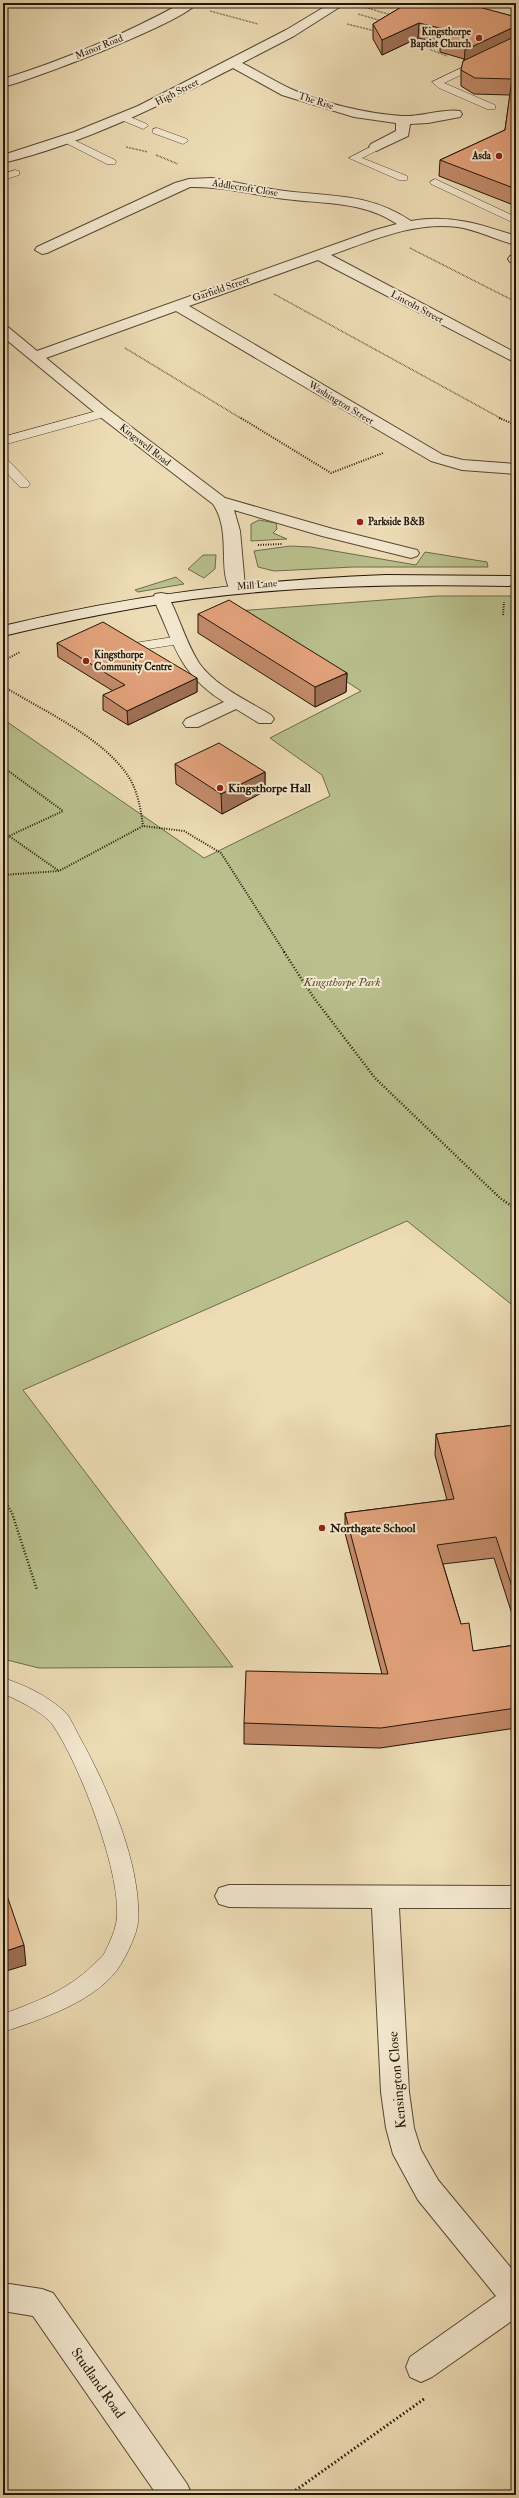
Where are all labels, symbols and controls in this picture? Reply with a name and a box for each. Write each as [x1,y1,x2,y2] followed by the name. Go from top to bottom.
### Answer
[410,26,472,51] place label: Kingsthorpe Baptist Church
[73,32,125,62] street label: Manor Road
[474,33,484,43] marker: Kingsthorpe Baptist Church
[153,76,201,108] street label: High Street
[297,90,335,112] street label: The Rise
[471,150,492,162] place label: Asda
[494,151,504,161] marker: Asda
[210,177,279,199] street label: Addlecroft Close
[191,273,252,304] street label: Garfield Street
[389,288,446,326] street label: Lincoln Street
[305,378,377,428] street label: Washington Street
[117,421,173,469] street label: Kingswell Road
[368,516,425,528] place label: Parkside B&B
[355,517,365,527] marker: Parkside B&B
[236,577,278,593] street label: Mill Lane
[94,649,173,674] place label: Kingsthorpe Community Centre
[81,656,91,666] marker: Kingsthorpe Community Centre
[228,781,312,796] place label: Kingsthorpe Hall
[215,783,225,793] marker: Kingsthorpe Hall
[303,975,380,990] park label: Kingsthorpe Park
[329,1521,416,1536] place label: Northgate School
[317,1523,327,1533] marker: Northgate School
[384,2030,410,2129] street label: Kensington Close
[67,2345,129,2422] street label: Studland Road

